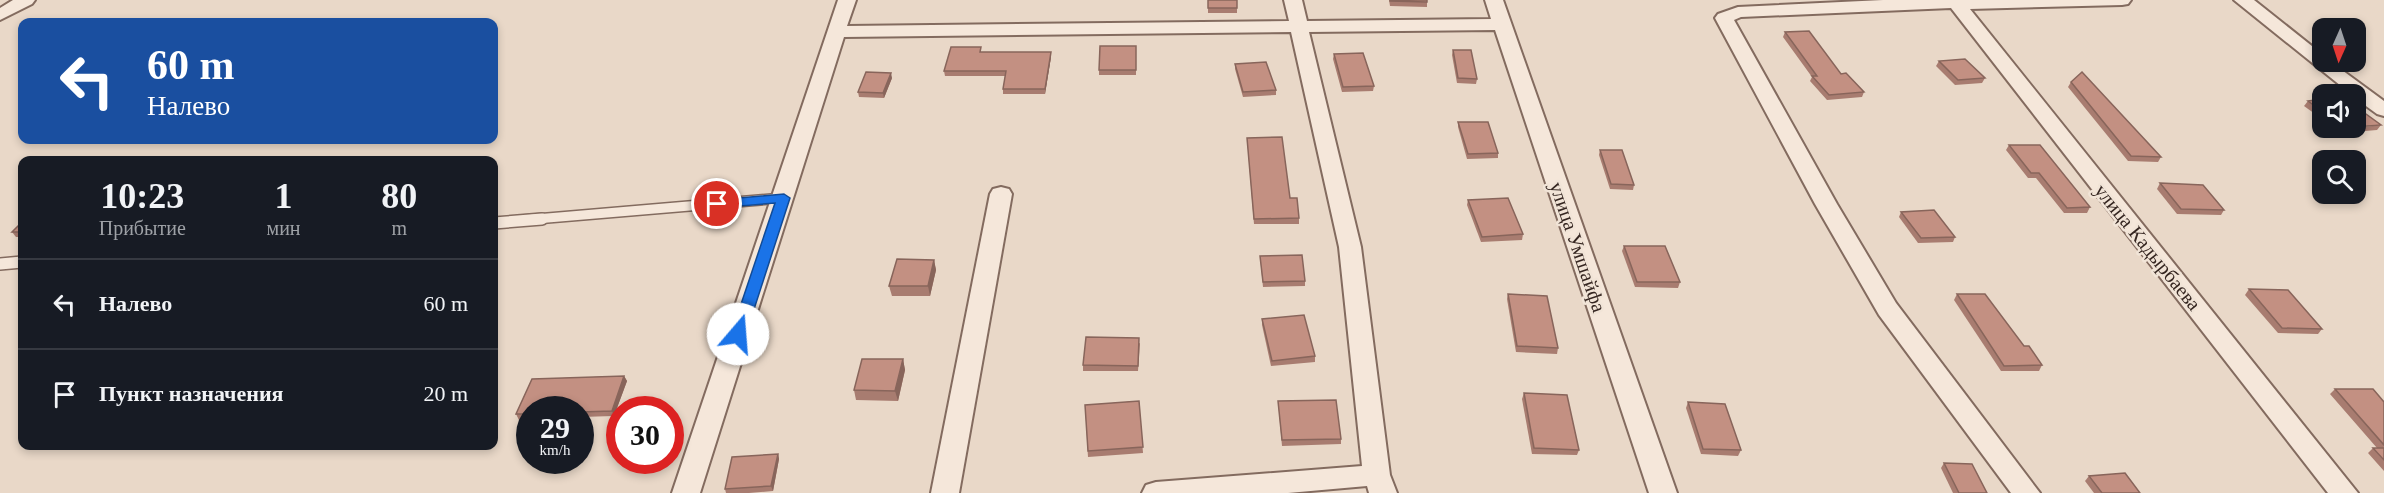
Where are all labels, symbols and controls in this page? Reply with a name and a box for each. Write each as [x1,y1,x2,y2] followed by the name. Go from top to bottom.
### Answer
[2312,18,2366,72] north arrow
[2312,18,2366,204] map controls
[48,42,126,120] icon: left
[147,42,235,88] text: 60 m
[2312,84,2366,138] button: sound
[147,91,230,121] text: Налево
[2312,150,2366,204] button: search
[100,176,184,216] text: 10:23
[275,176,293,216] text: 1
[381,176,417,216] text: 80
[691,178,742,229] pin
[1544,179,1611,315] street label: улица Умшайфа
[2090,179,2206,315] street label: улица Кадырбаева
[700,187,733,220] icon: arrive
[99,217,186,239] text: Прибытие
[267,217,301,239] text: мин
[391,217,407,239] text: m
[48,288,81,321] icon: left
[99,291,172,316] text: Налево
[423,291,468,316] text: 60 m
[706,302,770,366] position arrow
[48,378,81,411] icon: arrive
[99,381,284,406] text: Пункт назначения
[423,381,468,406] text: 20 m
[606,396,684,474] speed limit sign: 30
[540,411,570,444] text: 29
[540,442,570,458] text: km/h

